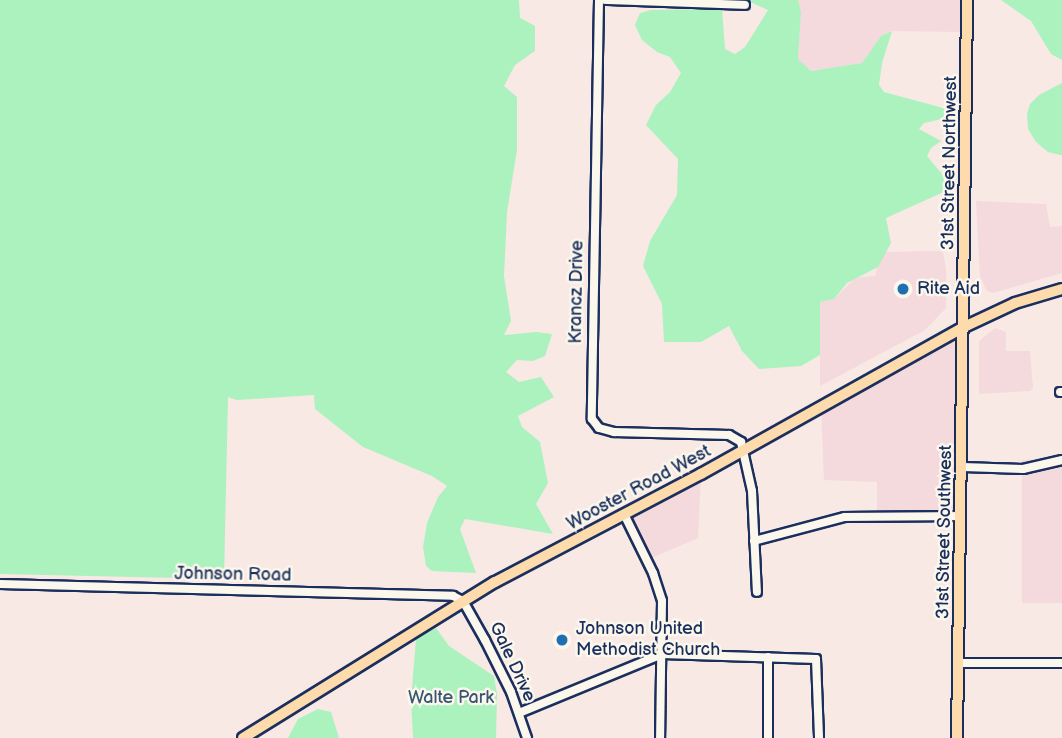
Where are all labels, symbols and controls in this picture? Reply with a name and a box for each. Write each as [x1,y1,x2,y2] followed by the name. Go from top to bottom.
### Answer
[938,76,962,250] street label: 31st Street Northwest
[565,240,589,344] street label: Krancz Drive
[917,278,980,300] place label: Rite Aid
[895,281,911,297] marker: Rite Aid
[563,441,715,535] street label: Wooster Road West
[933,444,957,620] street label: 31st Street Southwest
[174,563,292,587] street label: Johnson Road
[484,619,540,705] street label: Gale Drive
[576,619,720,662] place label: Johnson United Methodist Church
[554,632,570,648] marker: Johnson United Methodist Church
[408,687,494,709] park label: Walte Park

